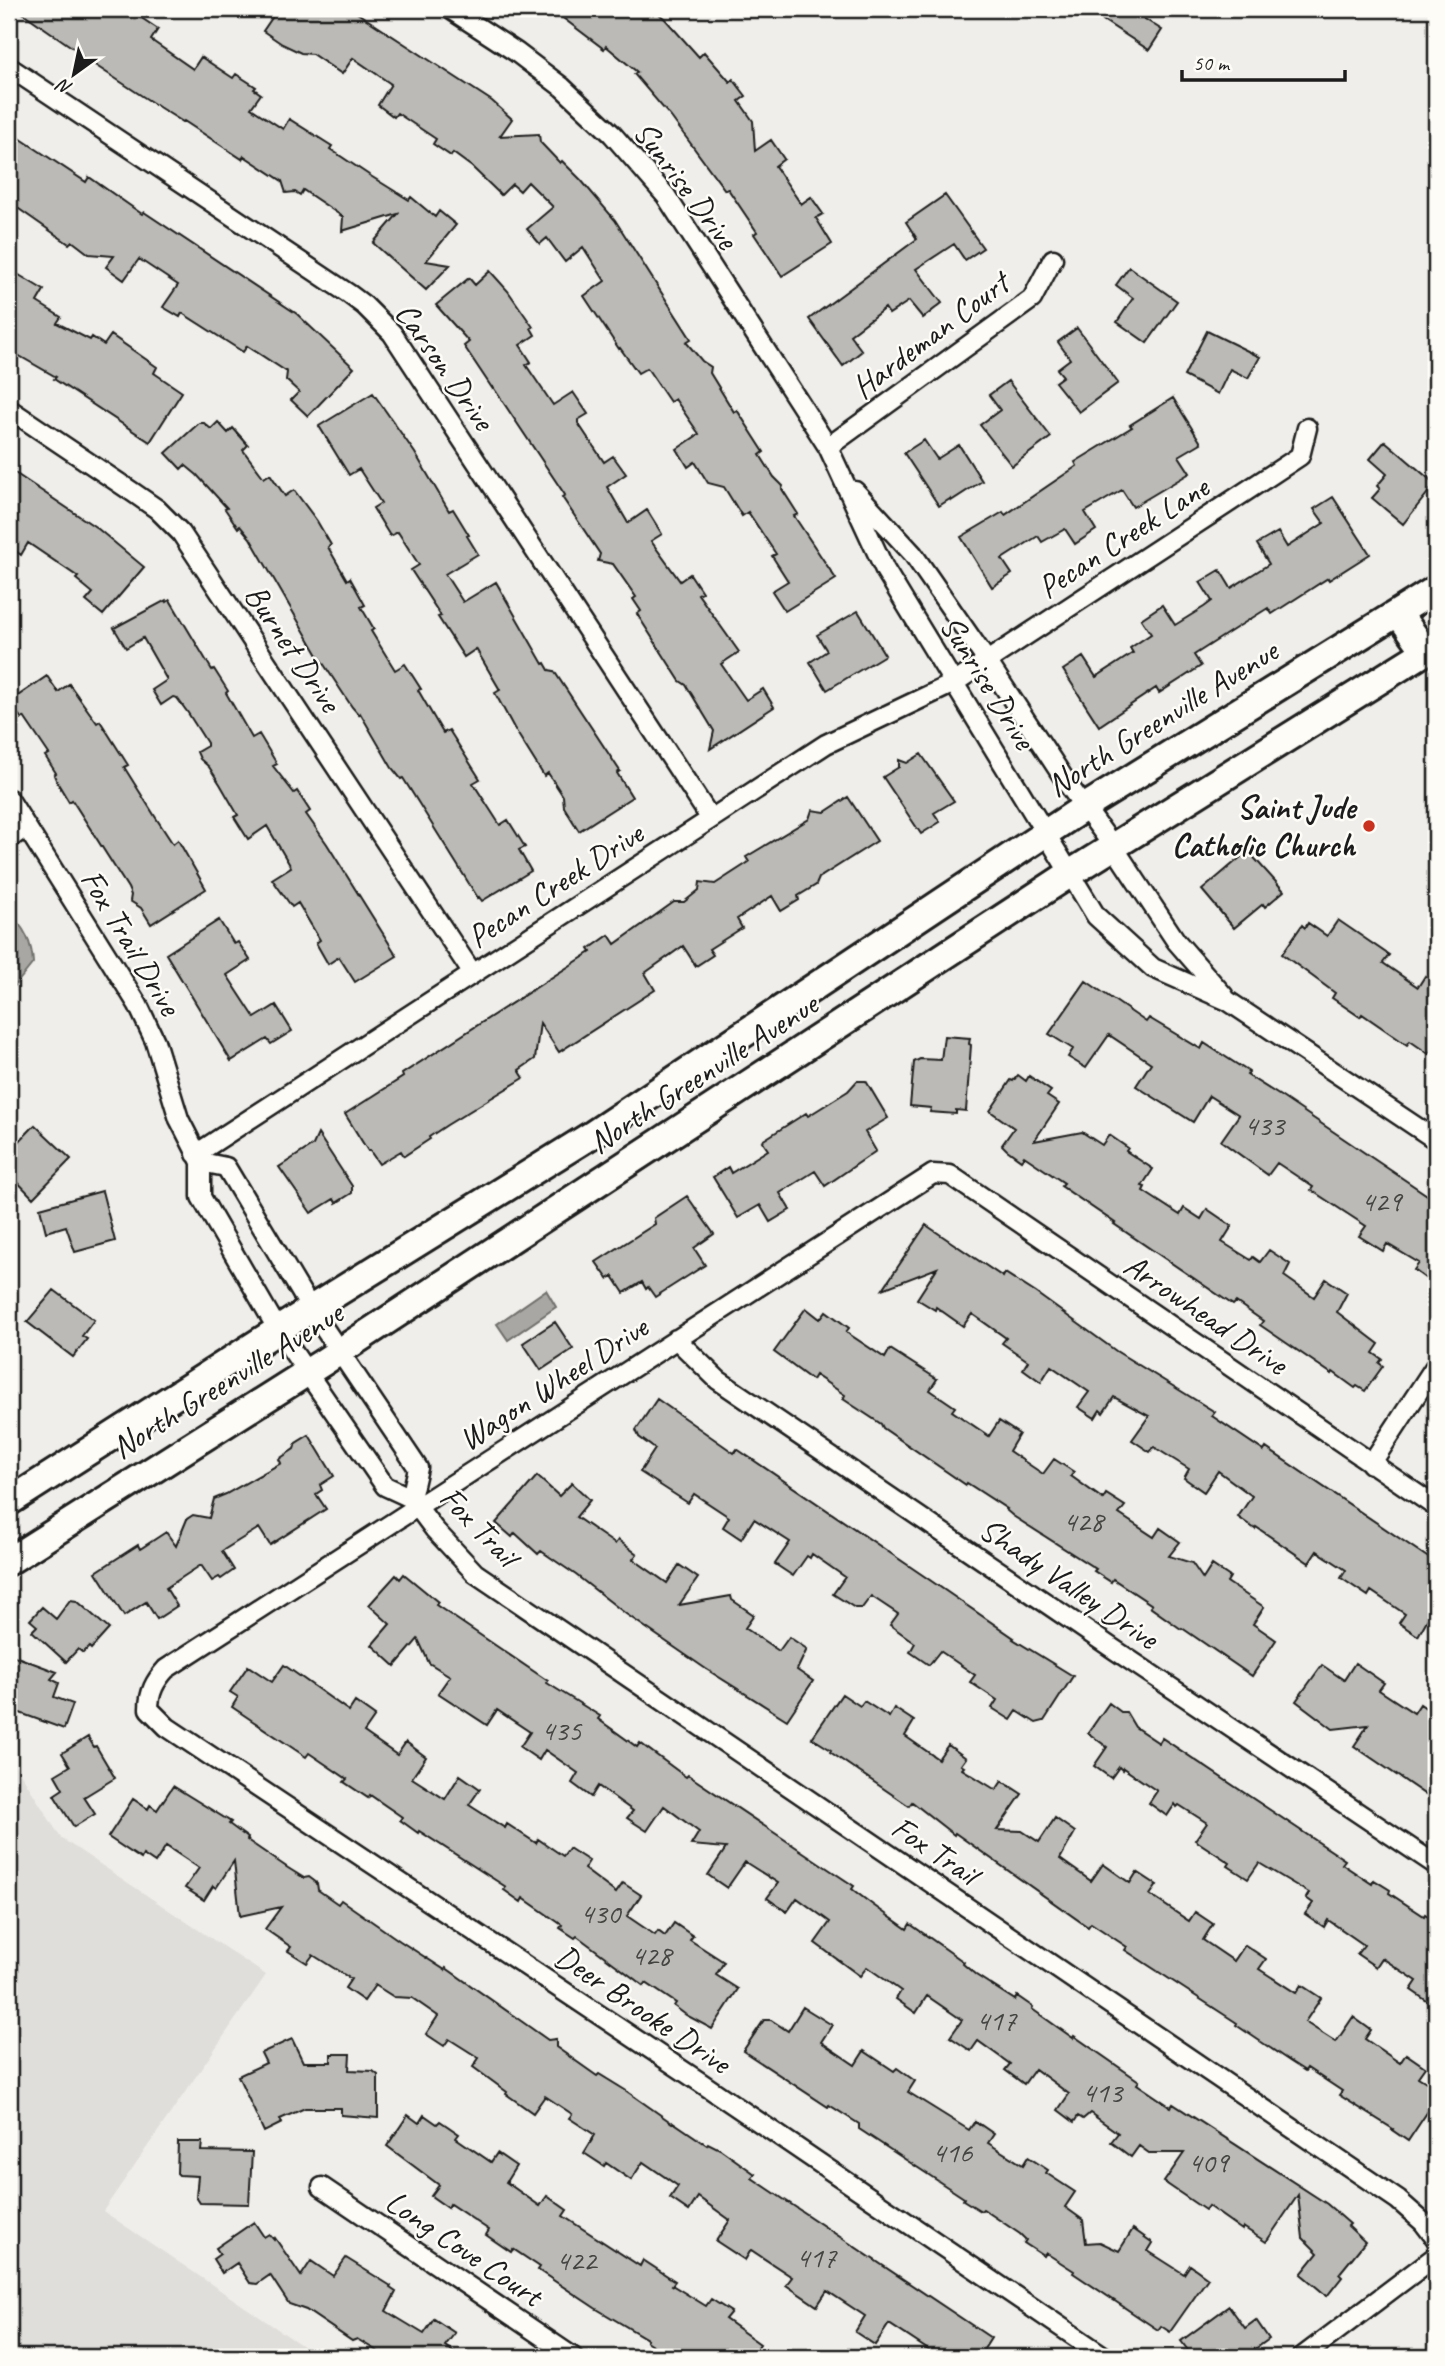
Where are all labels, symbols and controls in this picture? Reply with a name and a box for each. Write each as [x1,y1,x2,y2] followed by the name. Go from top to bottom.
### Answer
[38,38,108,108] north arrow
[1182,38,1345,82] scale bar
[1193,50,1231,76] text: 50 m
[51,72,77,101] text: N
[624,113,749,259] street label: Sunrise Drive
[843,260,1020,408] street label: Hardeman Court
[386,294,506,440] street label: Carson Drive
[1030,465,1218,608] street label: Pecan Creek Lane
[235,576,352,722] street label: Burnet Drive
[931,607,1047,759] street label: Sunrise Drive
[1039,629,1287,806] street label: North Greenville Avenue
[1172,786,1358,866] place label: Saint Jude Catholic Church
[459,811,653,957] street label: Pecan Creek Drive
[1361,818,1377,834] marker: Saint Jude Catholic Church
[71,862,192,1024] street label: Fox Trail Drive
[581,982,827,1163] street label: North Greenville Avenue
[1244,1106,1287,1144] house number: 433
[1361,1182,1404,1220] house number: 429
[1116,1244,1298,1385] street label: Arrowhead Drive
[104,1291,352,1468] street label: North Greenville Avenue
[450,1305,657,1460] street label: Wagon Wheel Drive
[431,1477,531,1579] street label: Fox Trail
[1063,1502,1106,1540] house number: 428
[971,1508,1168,1660] street label: Shady Valley Drive
[541,1711,583,1749] house number: 435
[884,1806,991,1897] street label: Fox Trail
[580,1894,623,1932] house number: 430
[547,1935,741,2084] street label: Deer Brooke Drive
[631,1936,674,1974] house number: 428
[976,2001,1018,2039] house number: 417
[1082,2073,1125,2111] house number: 413
[932,2133,974,2171] house number: 416
[1188,2143,1231,2181] house number: 409
[378,2180,553,2317] street label: Long Cove Court
[796,2238,838,2276] house number: 417
[556,2241,599,2279] house number: 422

